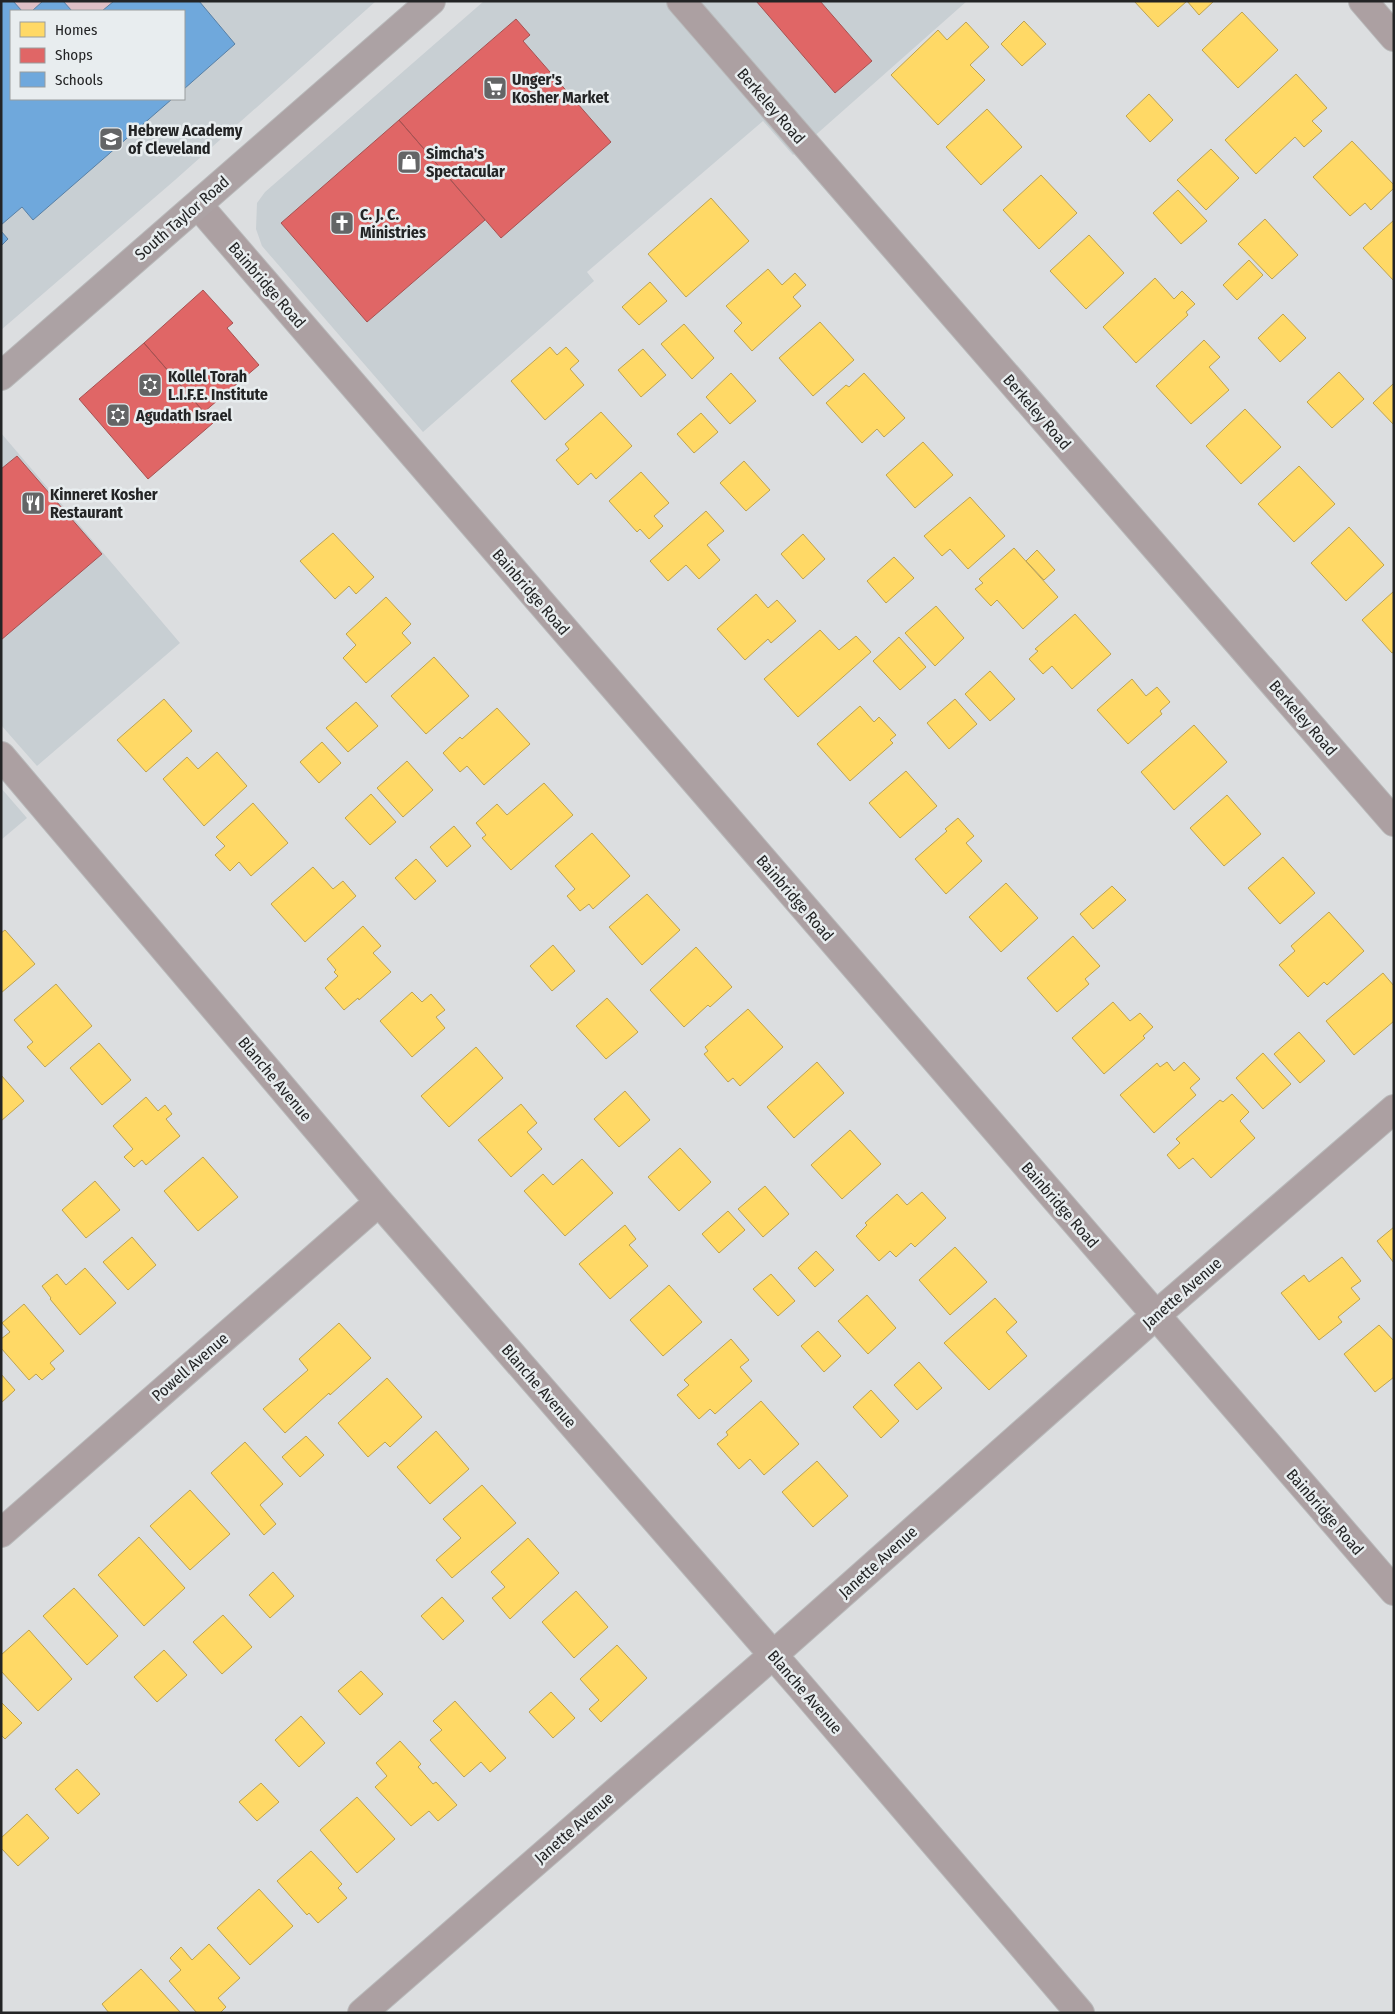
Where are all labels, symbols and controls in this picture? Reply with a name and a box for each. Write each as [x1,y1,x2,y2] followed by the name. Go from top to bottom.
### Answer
[10,10,185,100] legend
[55,21,97,39] text: Homes
[55,46,93,64] text: Shops
[733,64,809,148] street label: Berkeley Road
[512,70,610,107] place label: Unger's Kosher Market
[55,71,103,89] text: Schools
[482,75,508,101] supermarket icon: Unger's Kosher Market
[128,121,243,158] place label: Hebrew Academy of Cleveland
[98,126,124,152] school or university icon: Hebrew Academy of Cleveland
[426,144,505,181] place label: Simcha's Spectacular
[396,149,422,175] shop icon: Simcha's Spectacular
[131,172,233,264] street label: South Taylor Road
[360,205,426,242] place label: C. J. C. Ministries
[329,210,355,236] church icon: C. J. C. Ministries
[224,238,310,332] street label: Bainbridge Road
[168,367,268,404] place label: Kollel Torah L.I.F.E. Institute
[999,370,1075,454] street label: Berkeley Road
[137,372,163,398] synagogue icon: Kollel Torah L.I.F.E. Institute
[105,402,131,428] synagogue icon: Agudath Israel
[135,406,233,425] place label: Agudath Israel
[50,485,158,522] place label: Kinneret Kosher Restaurant
[20,490,46,516] restaurant icon: Kinneret Kosher Restaurant
[488,545,574,639] street label: Bainbridge Road
[1265,676,1341,760] street label: Berkeley Road
[752,851,838,945] street label: Bainbridge Road
[234,1033,316,1125] street label: Blanche Avenue
[1017,1158,1103,1252] street label: Bainbridge Road
[1139,1253,1225,1332] street label: Janette Avenue
[148,1329,232,1405] street label: Powell Avenue
[498,1340,580,1432] street label: Blanche Avenue
[1282,1465,1368,1559] street label: Bainbridge Road
[835,1522,921,1602] street label: Janette Avenue
[764,1646,846,1738] street label: Blanche Avenue
[531,1788,617,1867] street label: Janette Avenue

